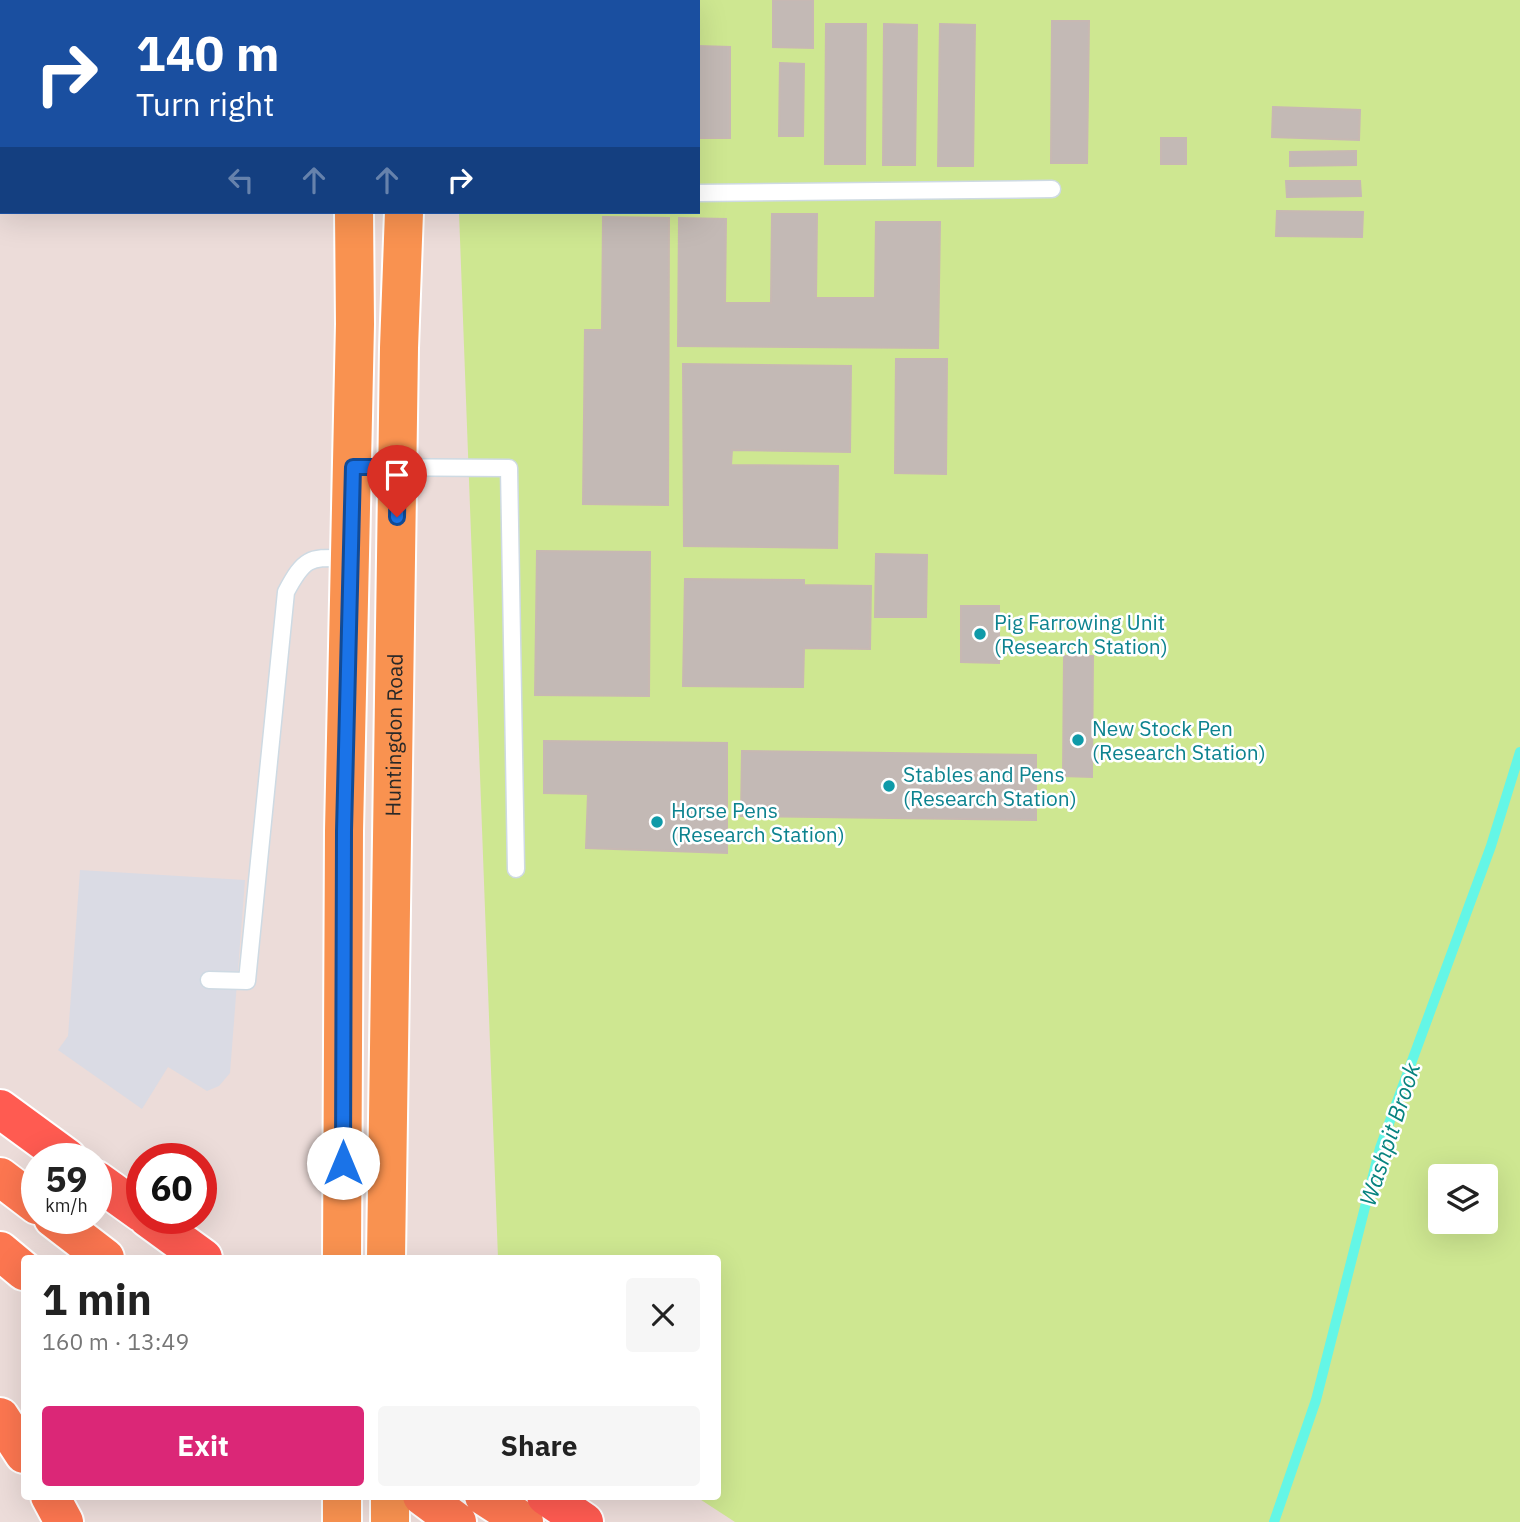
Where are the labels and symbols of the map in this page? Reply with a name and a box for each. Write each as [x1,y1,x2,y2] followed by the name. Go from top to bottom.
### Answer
[367,445,427,517] pin
[994,608,1168,660] place label: Pig Farrowing Unit (Research Station)
[972,626,988,642] marker: Pig Farrowing Unit (Research Station)
[378,653,409,817] street label: Huntingdon Road
[1092,714,1266,766] place label: New Stock Pen (Research Station)
[1070,732,1086,748] marker: New Stock Pen (Research Station)
[903,760,1077,812] place label: Stables and Pens (Research Station)
[881,778,897,794] marker: Stables and Pens (Research Station)
[671,796,845,848] place label: Horse Pens (Research Station)
[649,814,665,830] marker: Horse Pens (Research Station)
[1352,1058,1427,1209] water label: Washpit Brook
[306,1126,380,1200] position arrow
[126,1143,217,1234] speed limit sign: 60

